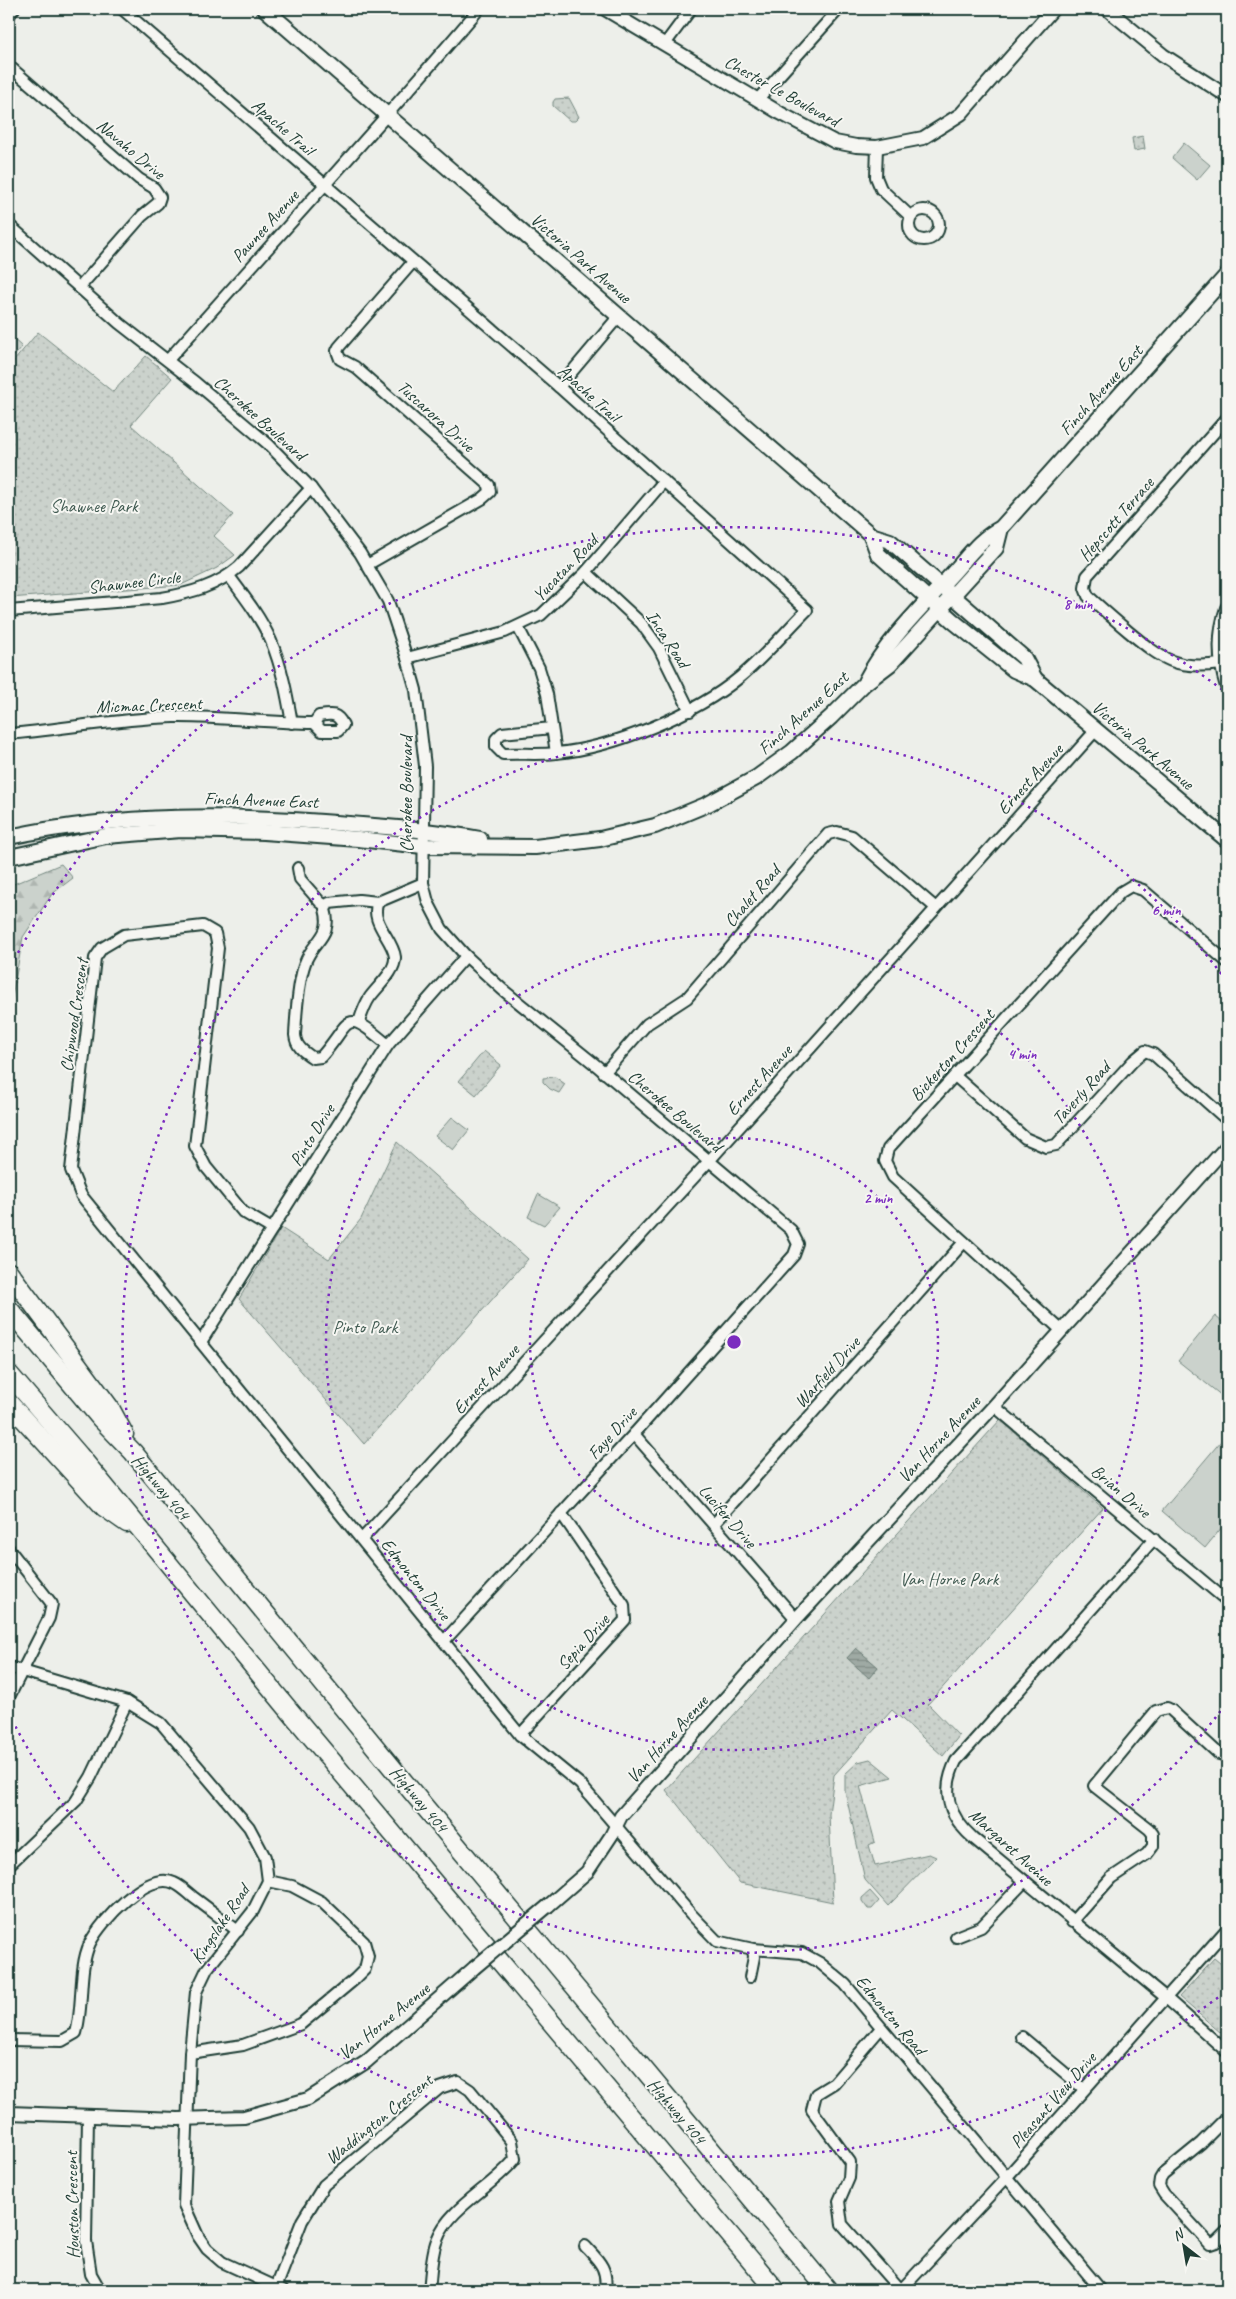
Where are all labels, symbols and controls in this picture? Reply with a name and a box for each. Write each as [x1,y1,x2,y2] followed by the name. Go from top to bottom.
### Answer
[721,50,846,133] street label: Chester Le Boulevard
[247,94,321,162] street label: Apache Trail
[92,114,171,185] street label: Navaho Drive
[227,184,304,267] street label: Pawnee Avenue
[526,208,637,308] street label: Victoria Park Avenue
[1055,339,1149,440] street label: Finch Avenue East
[554,360,627,428] street label: Apache Trail
[209,371,313,467] street label: Cherokee Boulevard
[393,376,480,457] street label: Tuscarora Drive
[1074,472,1159,566] street label: Hepscott Terrace
[50,495,139,517] park label: Shawnee Park
[528,528,604,606] street label: Yucatan Road
[87,565,182,599] street label: Shawnee Circle
[1064,595,1093,614] text: 8 min
[641,606,696,674] street label: Inca Road
[753,665,854,759] street label: Finch Avenue East
[96,692,204,718] street label: Micmac Crescent
[1088,696,1199,795] street label: Victoria Park Avenue
[395,733,417,852] street label: Cherokee Boulevard
[992,738,1068,819] street label: Ernest Avenue
[204,787,320,813] street label: Finch Avenue East
[719,858,787,931] street label: Chalet Road
[1151,901,1182,920] text: 6 min
[55,954,93,1073] street label: Chipwood Crescent
[905,1003,1000,1106] street label: Bickerton Crescent
[721,1039,797,1120] street label: Ernest Avenue
[1008,1045,1037,1064] text: 4 min
[1047,1055,1117,1129] street label: Taverly Road
[623,1065,729,1159] street label: Cherokee Boulevard
[284,1099,340,1170] street label: Pinto Drive
[864,1189,893,1208] text: 2 min
[333,1316,399,1338] park label: Pinto Park
[789,1331,865,1412] street label: Warfield Drive
[725,1333,743,1351] centre of rings
[448,1339,525,1419] street label: Ernest Avenue
[893,1390,986,1487] street label: Van Horne Avenue
[583,1401,642,1464] street label: Faye Drive
[127,1449,196,1526] street label: Highway 404
[1087,1460,1156,1523] street label: Brian Drive
[694,1479,763,1553] street label: Lucifer Drive
[376,1534,456,1625] street label: Edmonton Drive
[900,1568,1000,1590] park label: Van Horne Park
[552,1608,615,1675] street label: Sepia Drive
[622,1690,713,1788] street label: Van Horne Avenue
[385,1761,454,1838] street label: Highway 404
[965,1804,1058,1891] street label: Margaret Avenue
[186,1878,256,1968] street label: Kingslake Road
[851,1971,933,2062] street label: Edmonton Road
[334,1977,435,2064] street label: Van Horne Avenue
[1005,2047,1102,2153] street label: Pleasant View Drive
[321,2068,438,2169] street label: Waddington Crescent
[643,2073,712,2150] street label: Highway 404
[60,2149,84,2259] street label: Houston Crescent
[1158,2222,1208,2272] north arrow
[1169,2225,1188,2245] text: N

